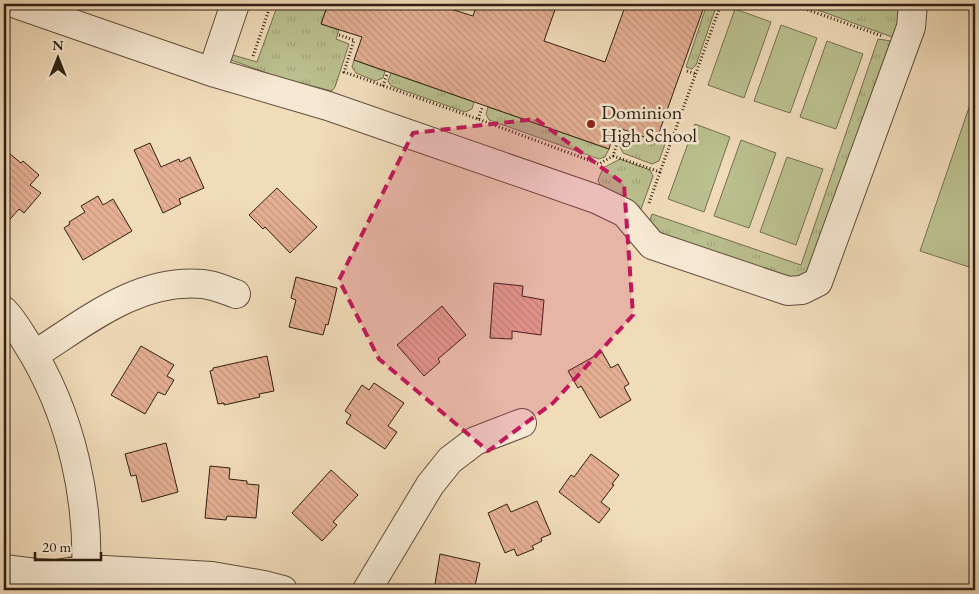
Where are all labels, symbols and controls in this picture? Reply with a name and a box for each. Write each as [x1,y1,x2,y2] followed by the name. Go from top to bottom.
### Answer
[32,32,82,82] north arrow
[52,36,64,54] text: N
[601,99,697,148] place label: Dominion High School
[585,118,597,130] marker: Dominion High School
[35,529,101,561] scale bar
[42,537,71,556] text: 20 m

